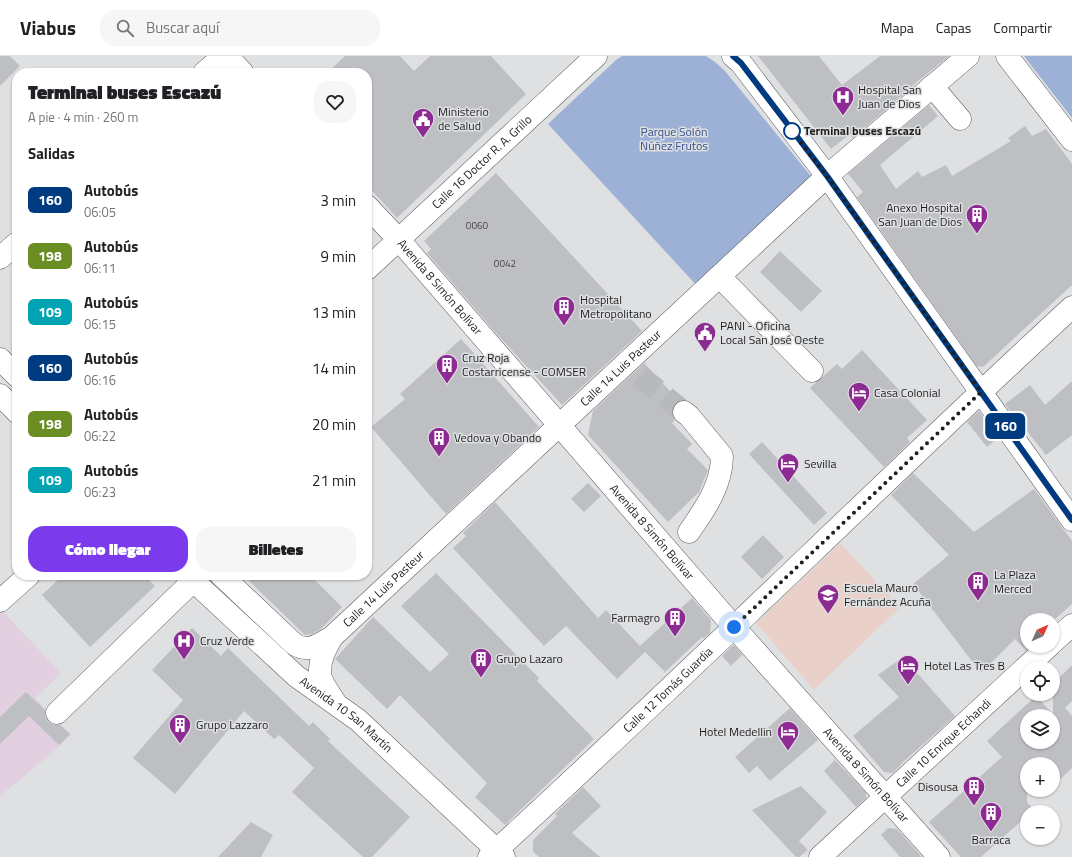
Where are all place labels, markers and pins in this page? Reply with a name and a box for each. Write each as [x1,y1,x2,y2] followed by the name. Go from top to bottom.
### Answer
[858,80,922,113] place label: Hospital San Juan de Dios
[830,84,856,117] hospital icon: Hospital San Juan de Dios
[438,102,489,135] place label: Ministerio de Salud
[410,106,436,139] public building icon: Ministerio de Salud
[804,121,921,140] place label: Terminal buses Escazú
[783,122,801,140] marker: Terminal buses Escazú
[878,198,962,231] place label: Anexo Hospital San Juan de Dios
[964,202,990,235] building icon: Anexo Hospital San Juan de Dios
[580,290,652,323] place label: Hospital Metropolitano
[551,294,577,327] building icon: Hospital Metropolitano
[720,316,824,349] place label: PANI - Oficina Local San José Oeste
[692,320,718,353] public building icon: PANI - Oficina Local San José Oeste
[462,348,586,381] place label: Cruz Roja Costarricense - COMSER
[434,352,460,385] building icon: Cruz Roja Costarricense - COMSER
[846,380,872,413] hotel icon: Casa Colonial
[874,383,940,402] place label: Casa Colonial
[426,425,452,458] building icon: Vedova y Obando
[454,428,541,447] place label: Vedova y Obando
[775,451,801,484] hotel icon: Sevilla
[804,454,836,473] place label: Sevilla
[994,565,1036,598] place label: La Plaza Merced
[965,569,991,602] building icon: La Plaza Merced
[844,578,931,611] place label: Escuela Mauro Fernández Acuña
[815,582,841,615] school or university icon: Escuela Mauro Fernández Acuña
[662,605,688,638] building icon: Farmagro
[611,608,660,627] place label: Farmagro
[171,628,197,661] hospital icon: Cruz Verde
[200,631,254,650] place label: Cruz Verde
[468,646,494,679] building icon: Grupo Lazaro
[496,649,563,668] place label: Grupo Lazaro
[895,653,921,686] hotel icon: Hotel Las Tres B
[924,656,1005,675] place label: Hotel Las Tres B
[167,712,193,745] building icon: Grupo Lazzaro
[196,715,268,734] place label: Grupo Lazzaro
[775,719,801,752] hotel icon: Hotel Medellin
[699,722,772,741] place label: Hotel Medellin
[961,774,987,807] building icon: Disousa
[918,777,958,796] place label: Disousa
[978,800,1004,833] building icon: Barraca
[972,830,1010,849] place label: Barraca

